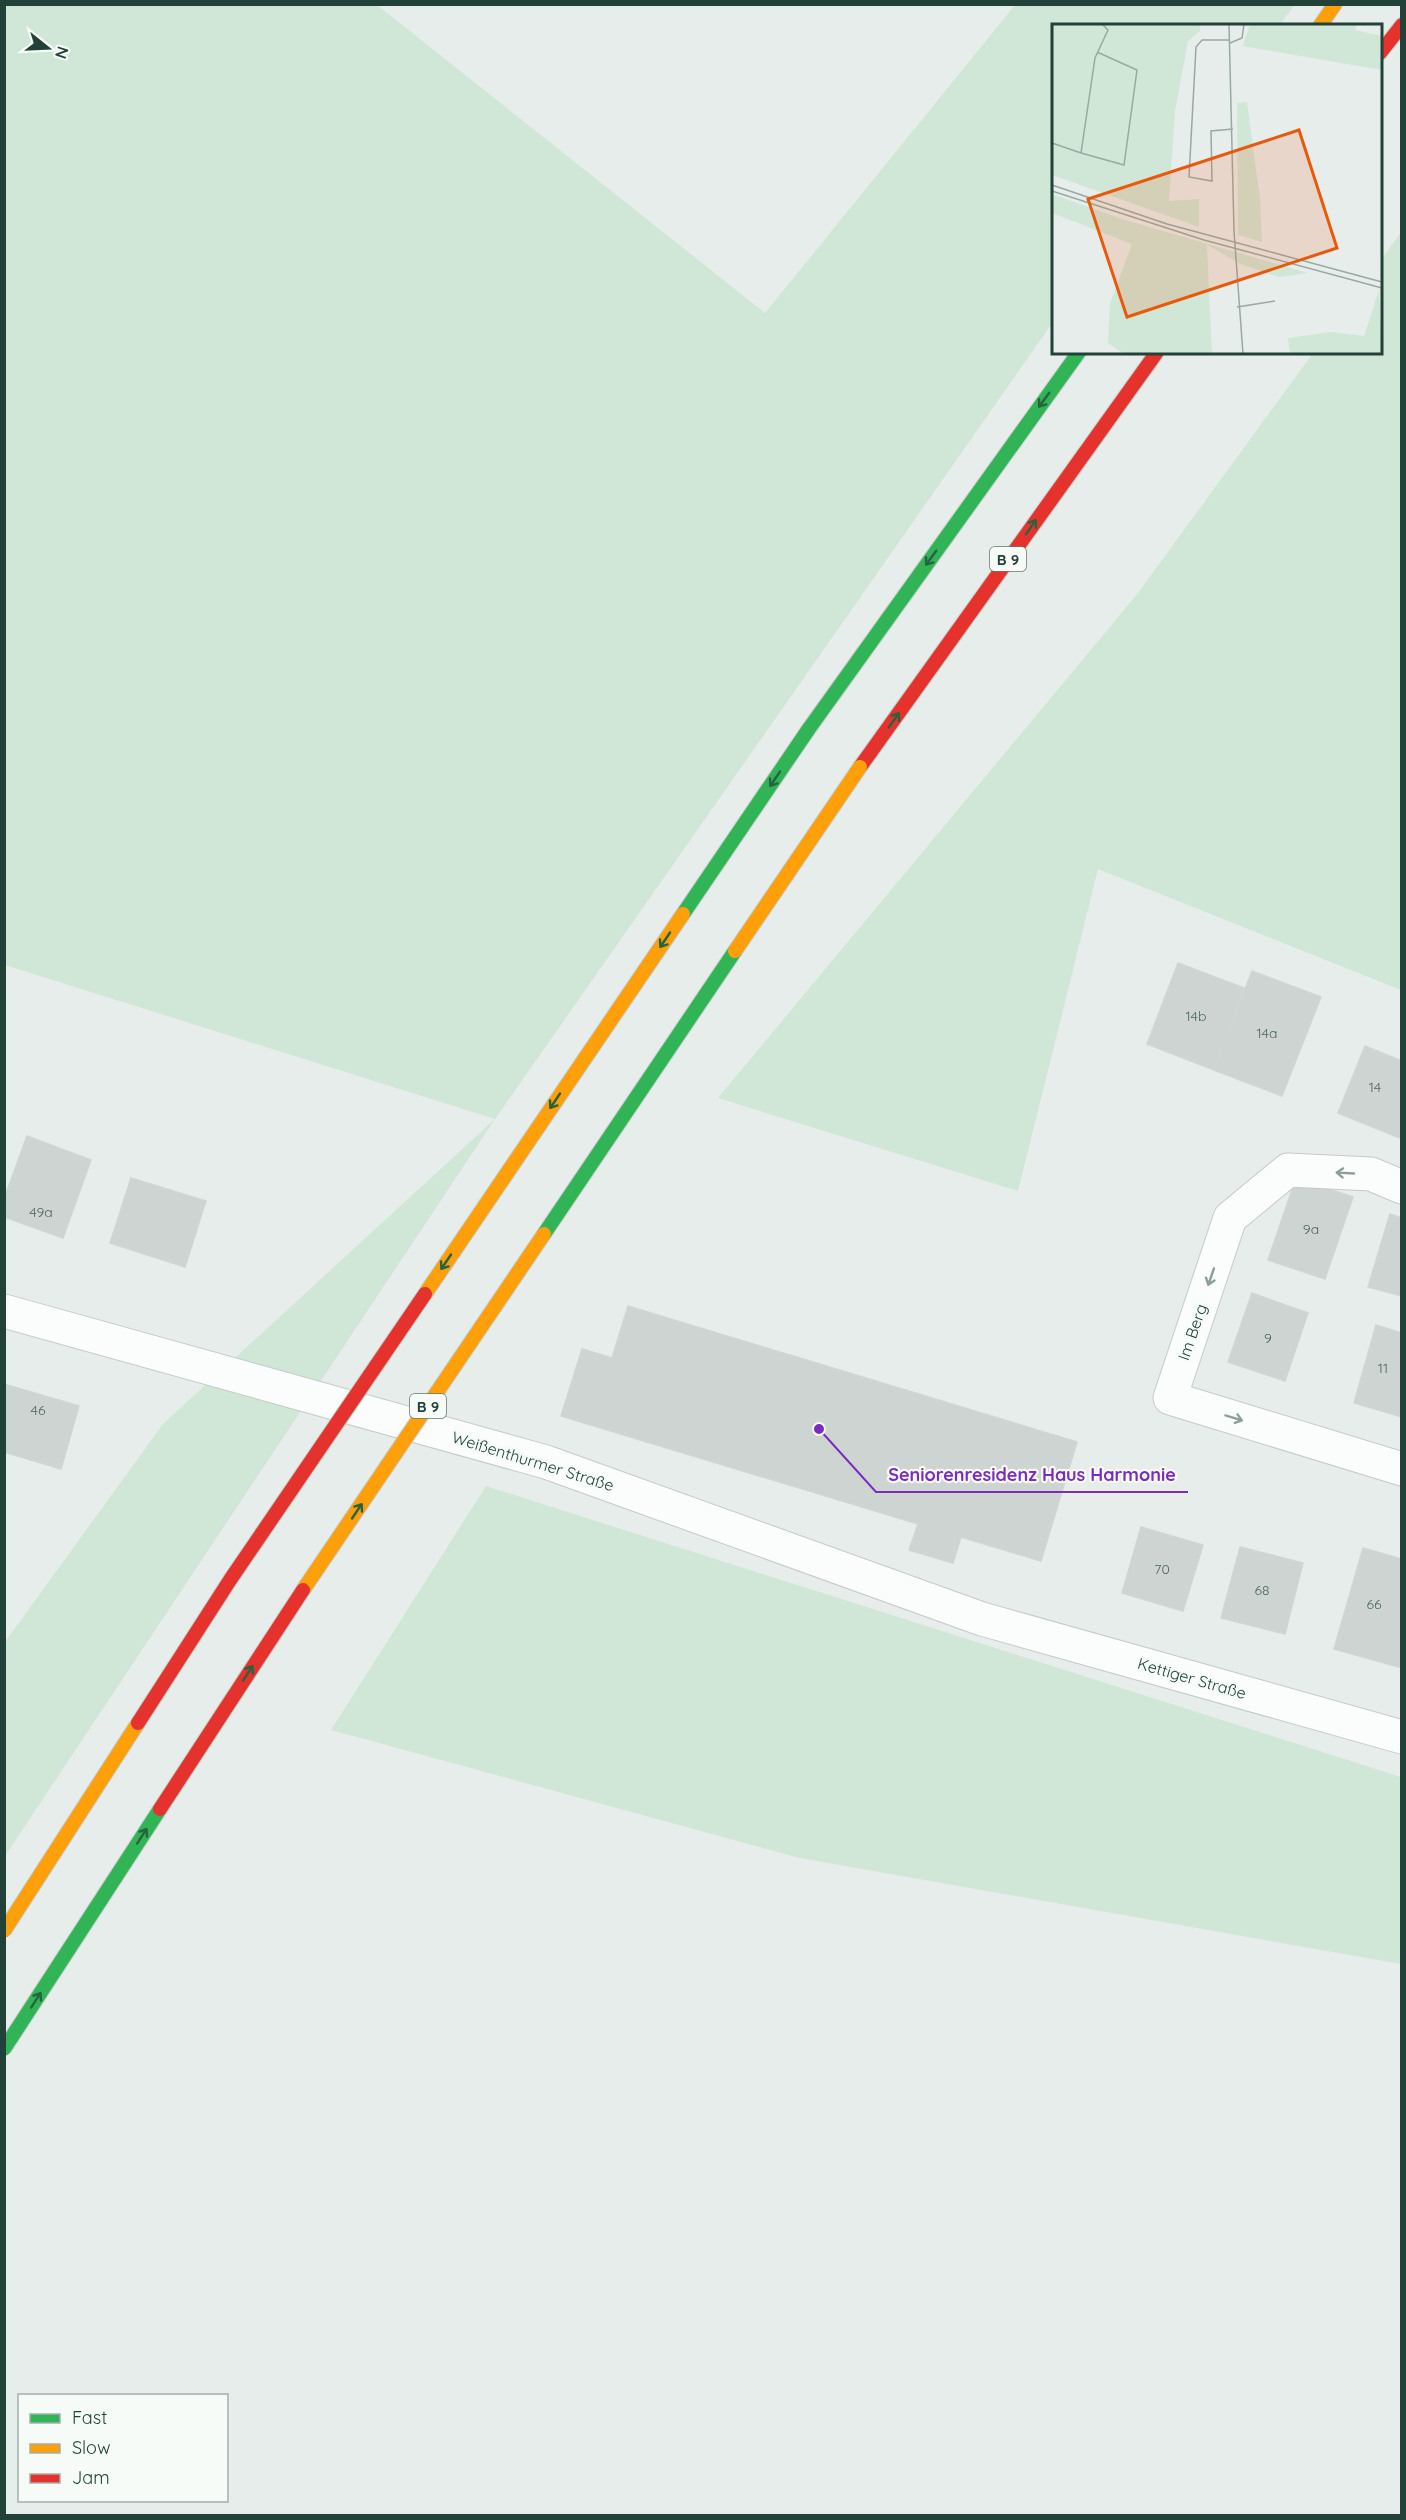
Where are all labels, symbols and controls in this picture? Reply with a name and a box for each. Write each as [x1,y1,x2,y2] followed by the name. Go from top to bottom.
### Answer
[18,18,78,78] north arrow
[1052,24,1382,354] inset map
[51,44,74,61] text: N
[1038,391,1050,407] one-way arrow
[1025,519,1037,535] one-way arrow
[990,547,1026,571] road number: B 9
[925,550,937,566] one-way arrow
[888,712,900,728] one-way arrow
[769,770,781,786] one-way arrow
[659,931,671,947] one-way arrow
[1186,1007,1206,1025] house number: 14b
[1257,1024,1277,1042] house number: 14a
[1369,1078,1381,1096] house number: 14
[549,1092,561,1109] one-way arrow
[1336,1167,1356,1178] one-way arrow
[29,1203,53,1221] house number: 49a
[1303,1220,1319,1238] house number: 9a
[440,1254,452,1270] one-way arrow
[1204,1267,1215,1286] one-way arrow
[1173,1301,1211,1363] street label: Im Berg
[1264,1329,1272,1347] house number: 9
[1378,1359,1388,1377] house number: 11
[410,1394,446,1418] road number: B 9
[31,1401,46,1419] house number: 46
[1224,1413,1243,1424] one-way arrow
[450,1427,616,1495] street label: Weißenthurmer Straße
[876,1456,1188,1492] callout: Seniorenresidenz Haus Harmonie
[888,1463,1176,1486] text: Seniorenresidenz Haus Harmonie
[351,1503,363,1519] one-way arrow
[1154,1560,1170,1578] house number: 70
[1254,1581,1270,1599] house number: 68
[1366,1595,1382,1613] house number: 66
[1135,1653,1249,1703] street label: Kettiger Straße
[242,1664,255,1681] one-way arrow
[137,1828,149,1845] one-way arrow
[31,1992,43,2009] one-way arrow
[18,2394,228,2502] legend
[72,2406,107,2429] text: Fast
[72,2436,110,2459] text: Slow
[72,2466,110,2489] text: Jam

